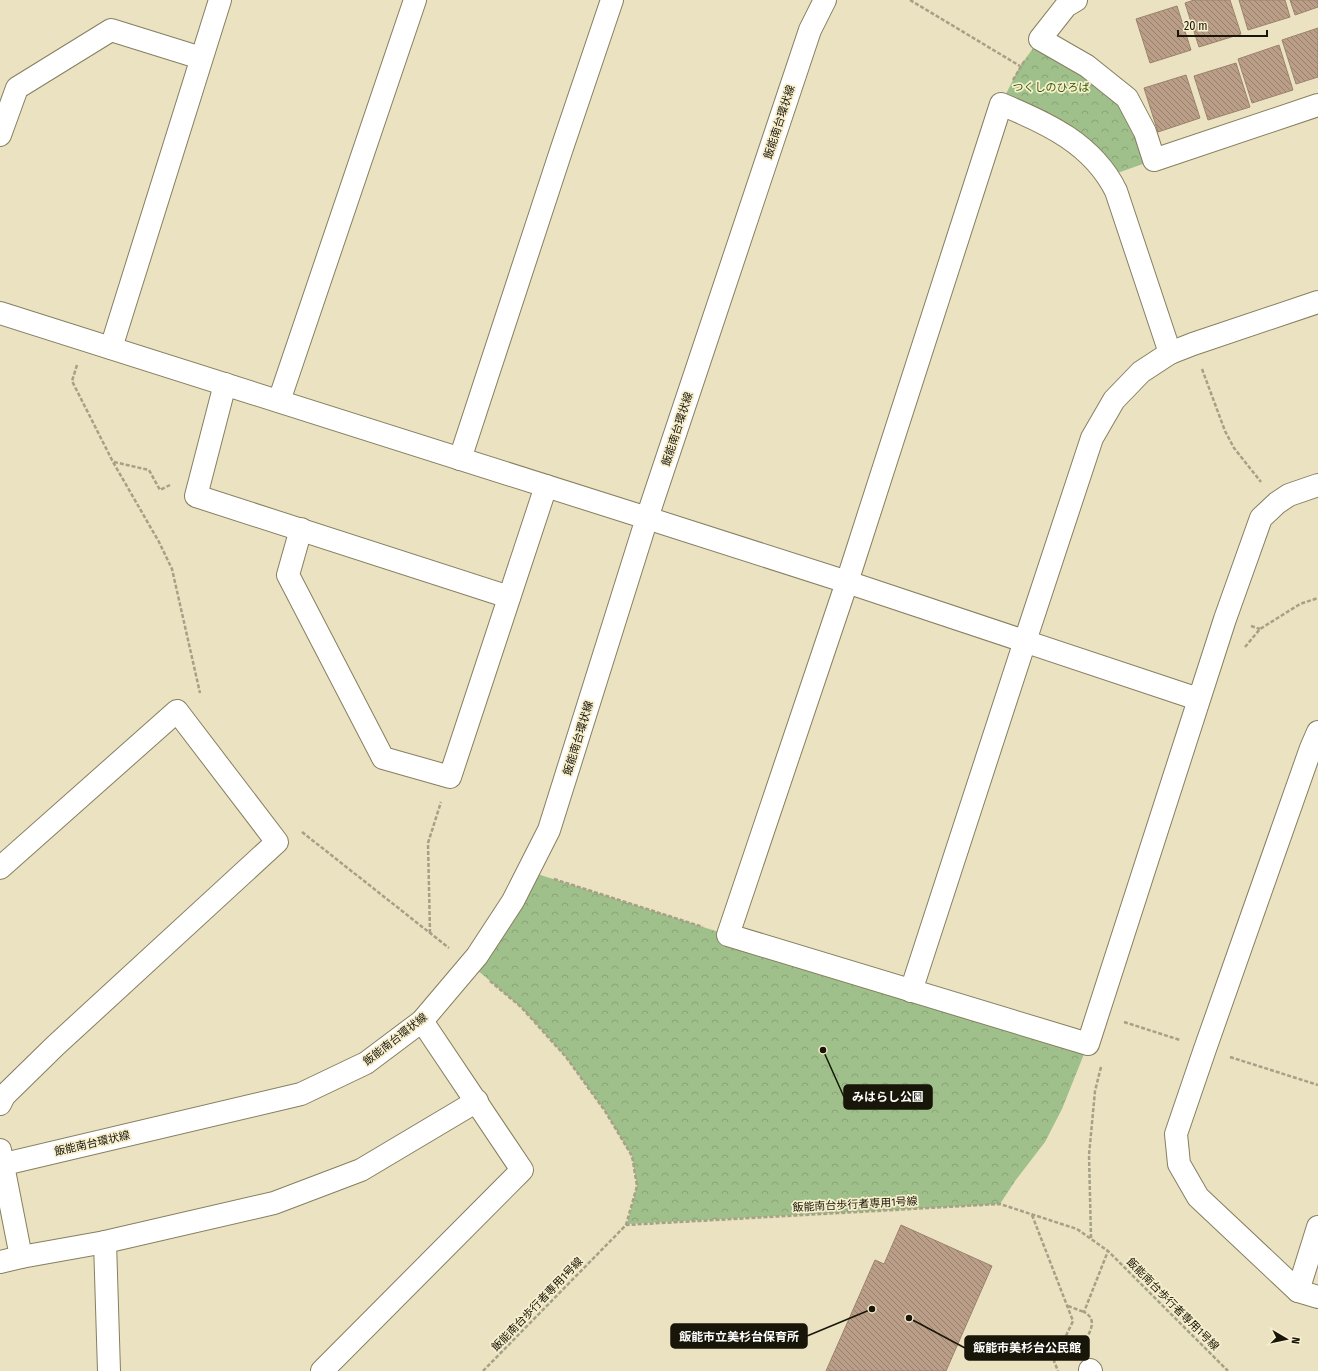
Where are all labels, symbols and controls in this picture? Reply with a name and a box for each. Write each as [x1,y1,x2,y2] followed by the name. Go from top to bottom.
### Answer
[1178,12,1267,38] scale bar
[1184,19,1208,33] text: 20 m
[1013,81,1090,94] park label: つくしのひろば
[761,84,798,161] street label: 飯能南台環状線
[659,391,696,468] street label: 飯能南台環状線
[561,699,596,777] street label: 飯能南台環状線
[361,1011,430,1068] street label: 飯能南台環状線
[844,1085,932,1109] callout: みはらし公園
[852,1090,924,1104] text: みはらし公園
[53,1128,131,1158] street label: 飯能南台環状線
[792,1195,918,1214] street label: 飯能南台歩行者専用1号線
[489,1255,586,1354] street label: 飯能南台歩行者専用1号線
[1124,1255,1222,1353] street label: 飯能南台歩行者専用1号線
[1266,1319,1306,1359] north arrow
[671,1324,807,1348] callout: 飯能市立美杉台保育所
[679,1330,799,1344] text: 飯能市立美杉台保育所
[965,1336,1089,1360] callout: 飯能市美杉台公民館
[1288,1336,1302,1345] text: N
[973,1341,1081,1355] text: 飯能市美杉台公民館

